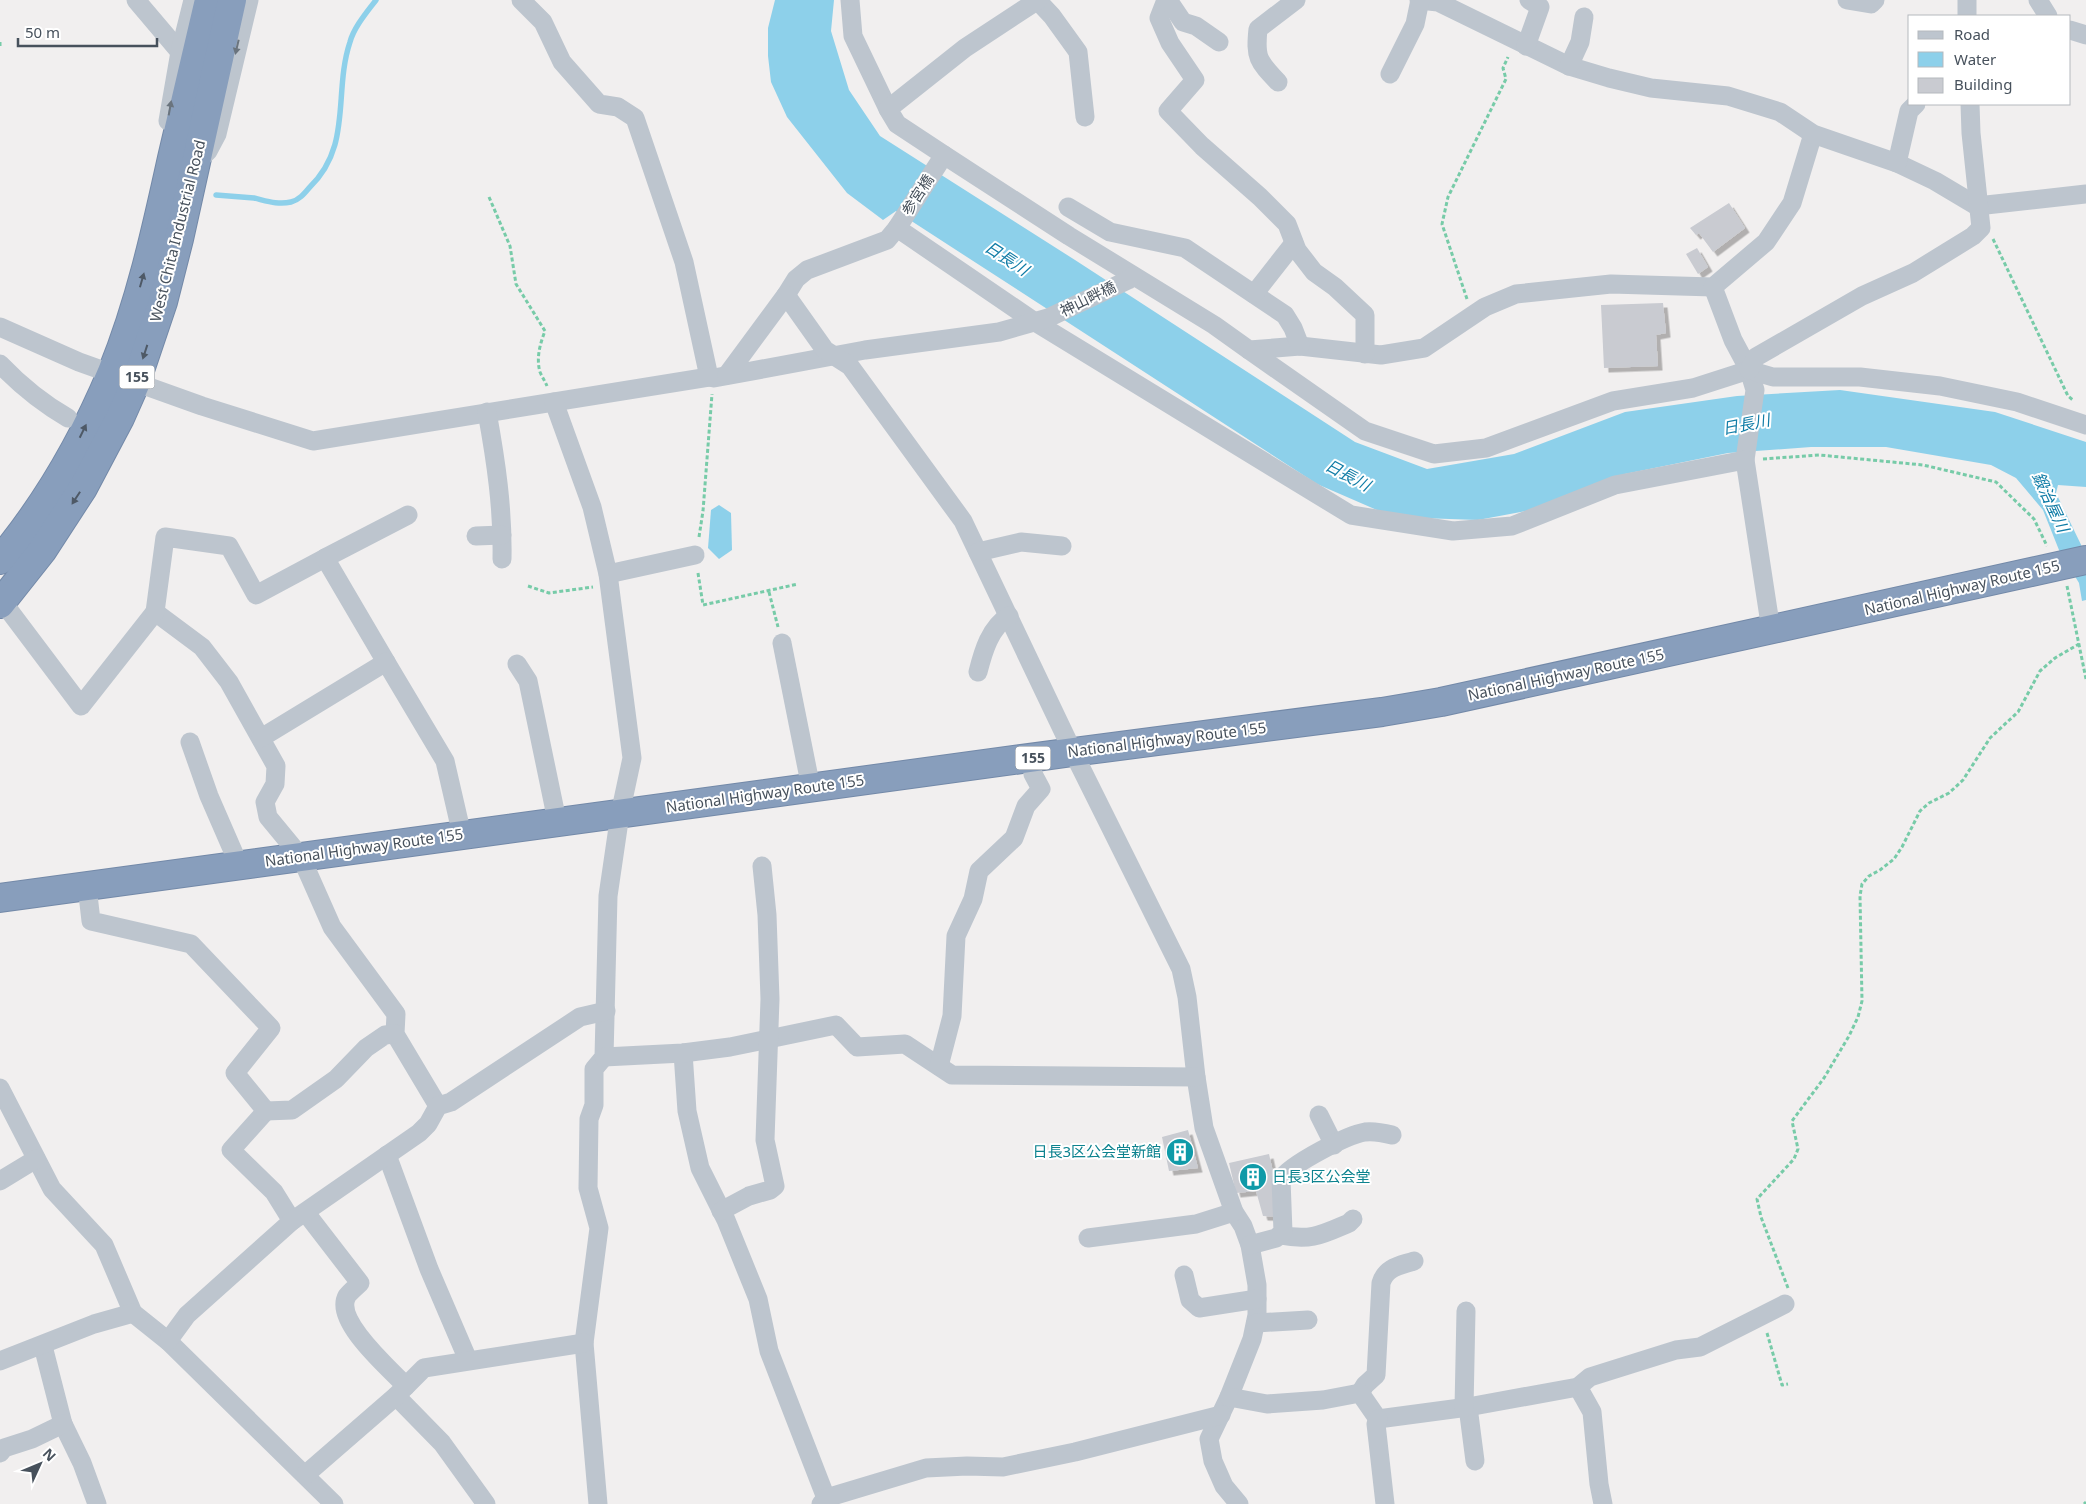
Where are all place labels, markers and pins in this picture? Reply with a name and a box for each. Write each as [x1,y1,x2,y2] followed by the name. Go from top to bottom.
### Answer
[1165,1137,1195,1167] building icon: 日長3区公会堂新館
[1032,1141,1161,1161] place label: 日長3区公会堂新館
[1238,1162,1268,1192] building icon: 日長3区公会堂
[1272,1166,1371,1186] place label: 日長3区公会堂

